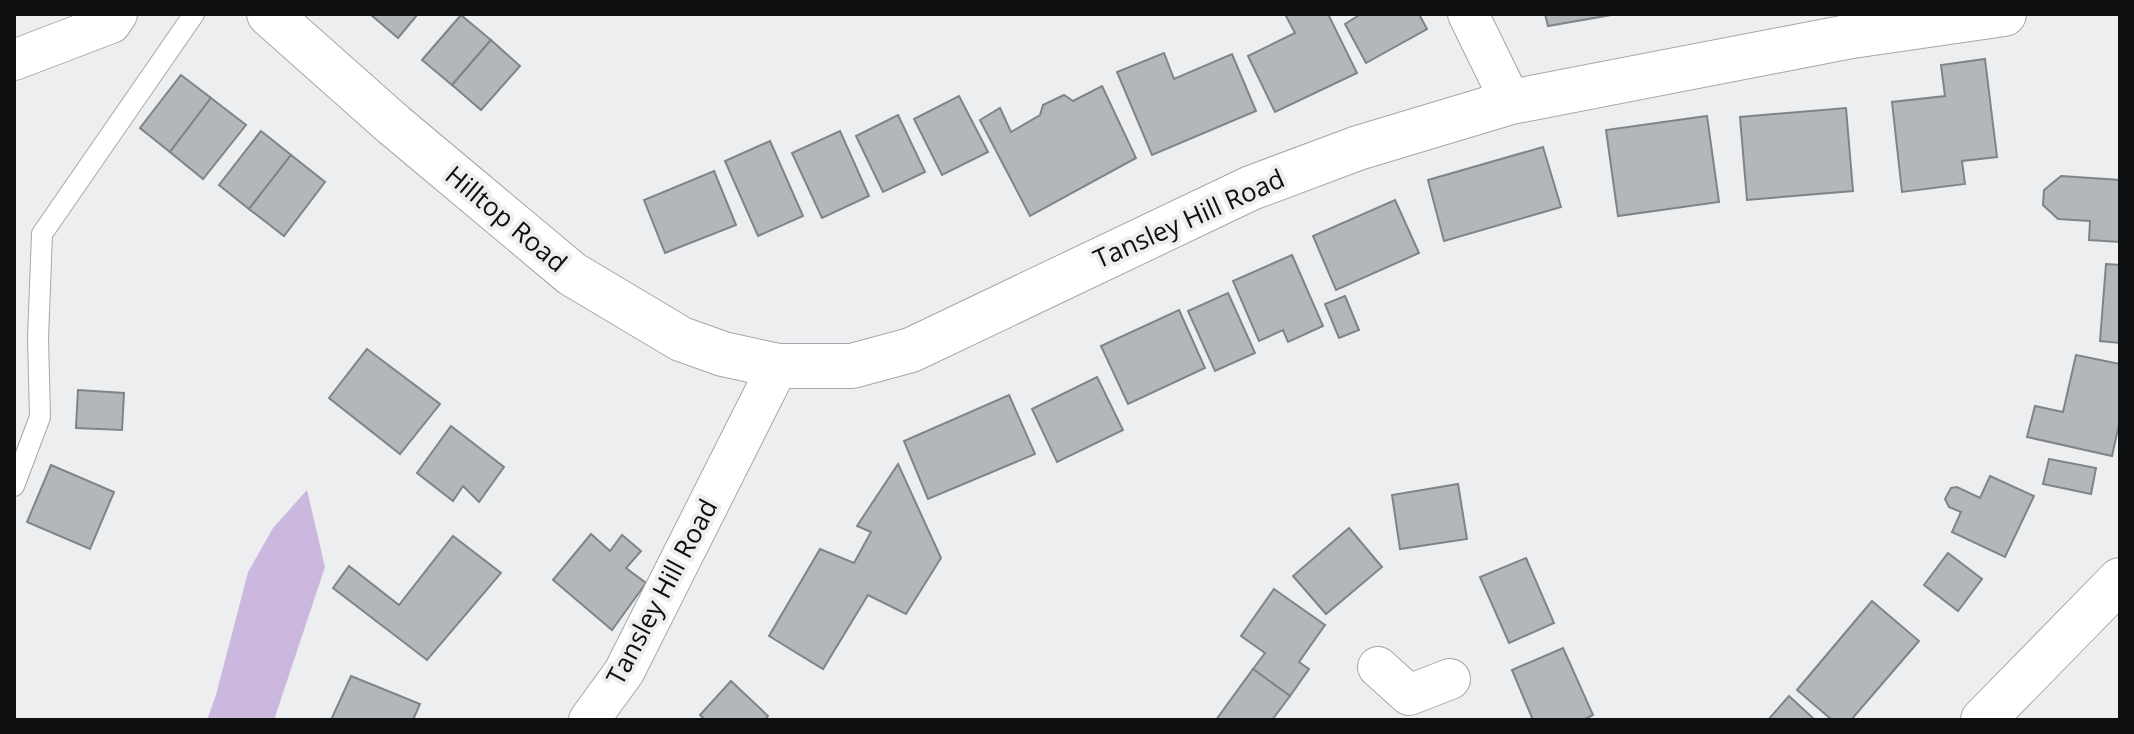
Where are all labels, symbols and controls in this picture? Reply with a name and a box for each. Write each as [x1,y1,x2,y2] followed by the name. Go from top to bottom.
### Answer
[438,157,575,280] street label: Hilltop Road
[1087,160,1290,276] street label: Tansley Hill Road
[597,492,725,691] street label: Tansley Hill Road

